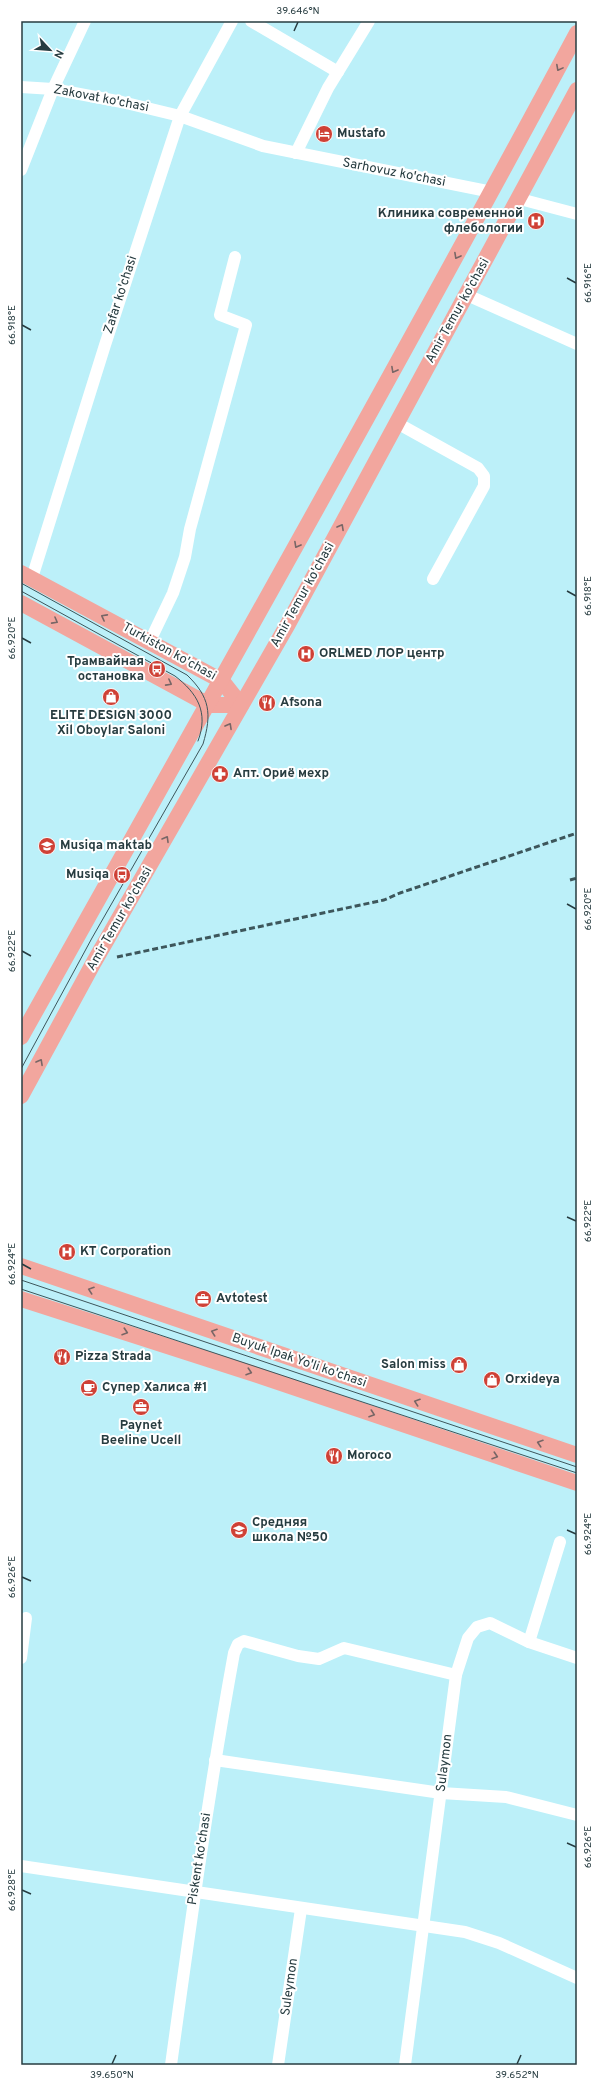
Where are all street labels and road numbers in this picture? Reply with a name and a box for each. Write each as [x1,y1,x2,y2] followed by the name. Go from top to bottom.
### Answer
[52,82,150,116] street label: Zakovat ko'chasi
[341,155,447,191] street label: Sarhovuz ko'chasi
[101,254,141,336] street label: Zafar ko'chasi
[423,256,493,366] street label: Amir Temur ko'chasi
[268,540,338,650] street label: Amir Temur ko'chasi
[119,620,219,684] street label: Turkiston ko'chasi
[84,864,156,974] street label: Amir Temur ko'chasi
[230,1330,368,1392] street label: Buyuk Ipak Yo'li ko'chasi
[434,1733,456,1793] street label: Sulaymon
[185,1812,215,1906] street label: Piskent ko'chasi
[278,1957,302,2017] street label: Suleymon

